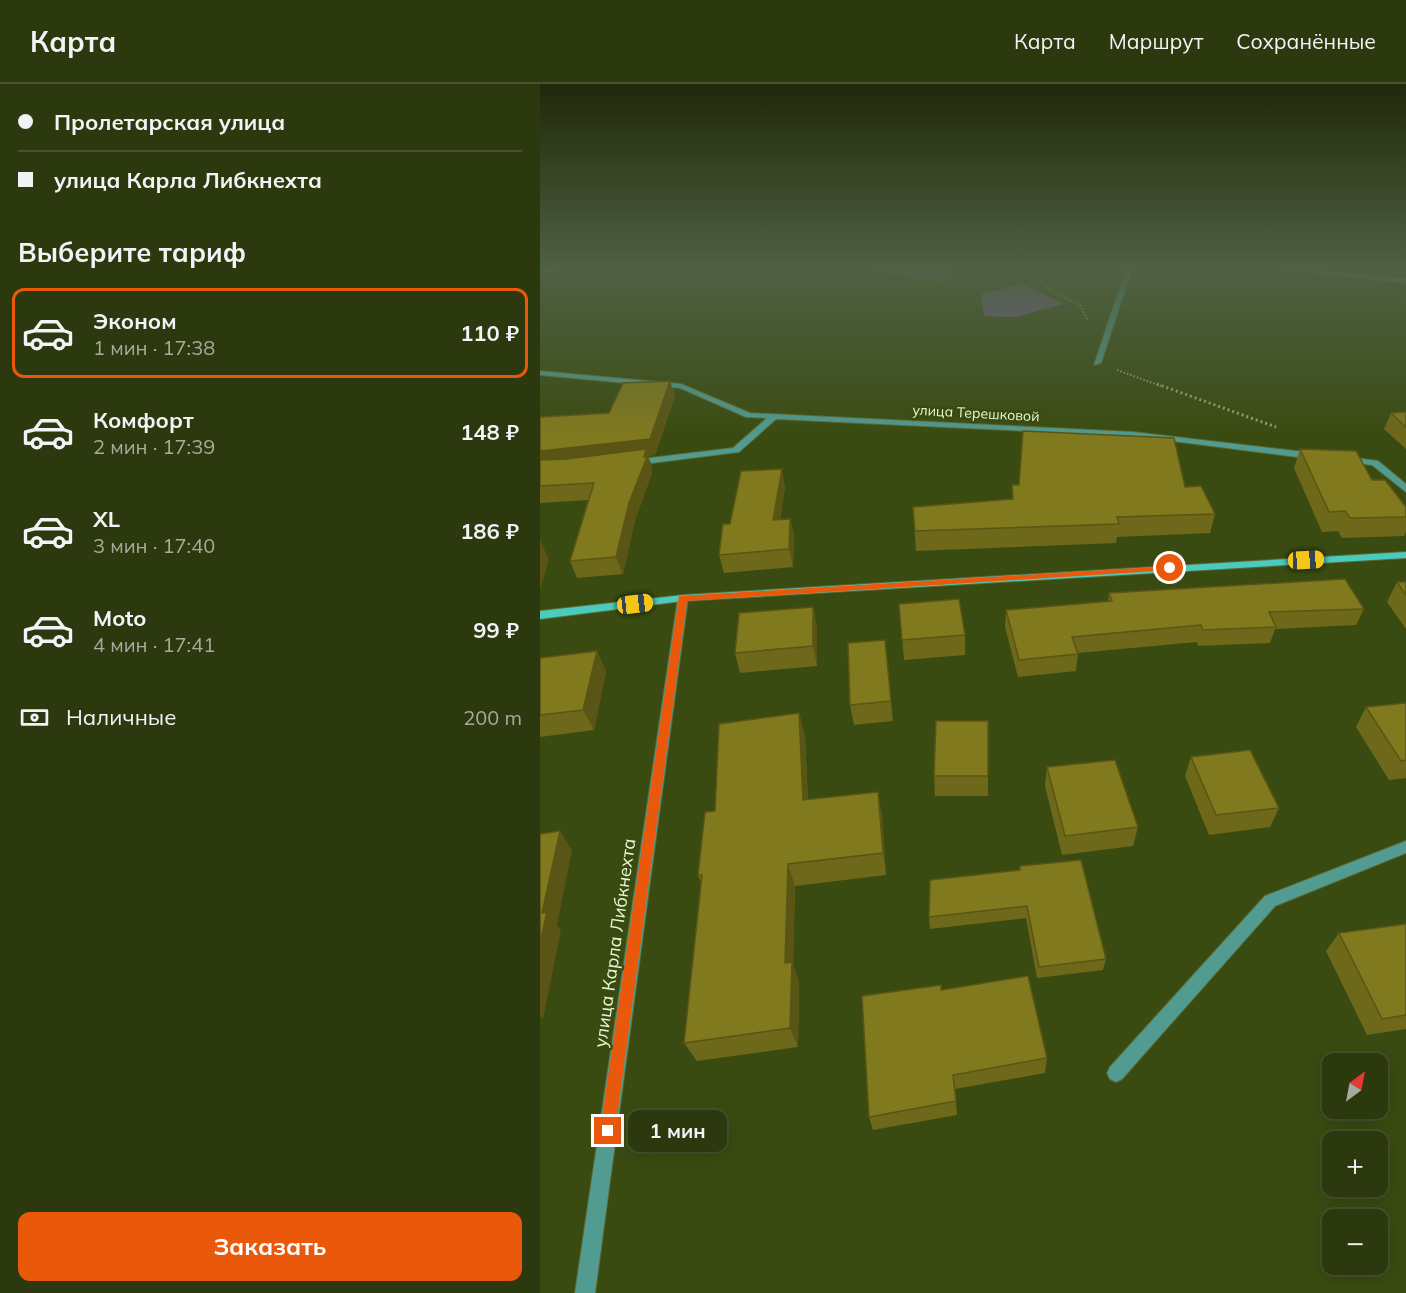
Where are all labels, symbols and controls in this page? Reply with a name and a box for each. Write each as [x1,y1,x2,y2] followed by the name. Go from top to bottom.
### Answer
[30,24,116,59] text: Карта
[1014,28,1076,54] text: Карта
[1109,28,1203,54] text: Маршрут
[1236,28,1376,54] text: Сохранённые
[54,108,285,136] text: Пролетарская улица
[54,166,322,194] text: улица Карла Либкнехта
[18,235,246,269] text: Выберите тариф
[21,306,75,360] icon: car
[93,307,177,335] text: Эконом
[460,319,519,347] text: 110 ₽
[93,335,215,360] text: 1 мин · 17:38
[912,401,1040,425] street label: улица Терешковой
[21,405,75,459] icon: car
[93,406,194,434] text: Комфорт
[460,418,519,446] text: 148 ₽
[93,434,215,459] text: 2 мин · 17:39
[21,504,75,558] icon: car
[93,505,120,533] text: XL
[460,517,519,545] text: 186 ₽
[93,533,215,558] text: 3 мин · 17:40
[1288,550,1324,570] car
[1156,554,1183,581] route start
[616,593,654,615] car
[21,603,75,657] icon: car
[93,604,146,632] text: Moto
[473,616,519,644] text: 99 ₽
[93,632,215,657] text: 4 мин · 17:41
[18,701,51,734] icon: cash
[66,703,176,731] text: Наличные
[463,705,522,730] text: 200 m
[588,837,641,1049] street label: улица Карла Либкнехта
[1322,1053,1388,1119] north arrow
[1322,1053,1388,1275] map controls
[629,1110,728,1152] callout: 1 мин
[594,1117,621,1144] route end
[649,1118,706,1143] text: 1 мин
[1322,1131,1388,1197] button: +
[1322,1209,1388,1275] button: −
[18,1212,522,1281] button: Заказать

